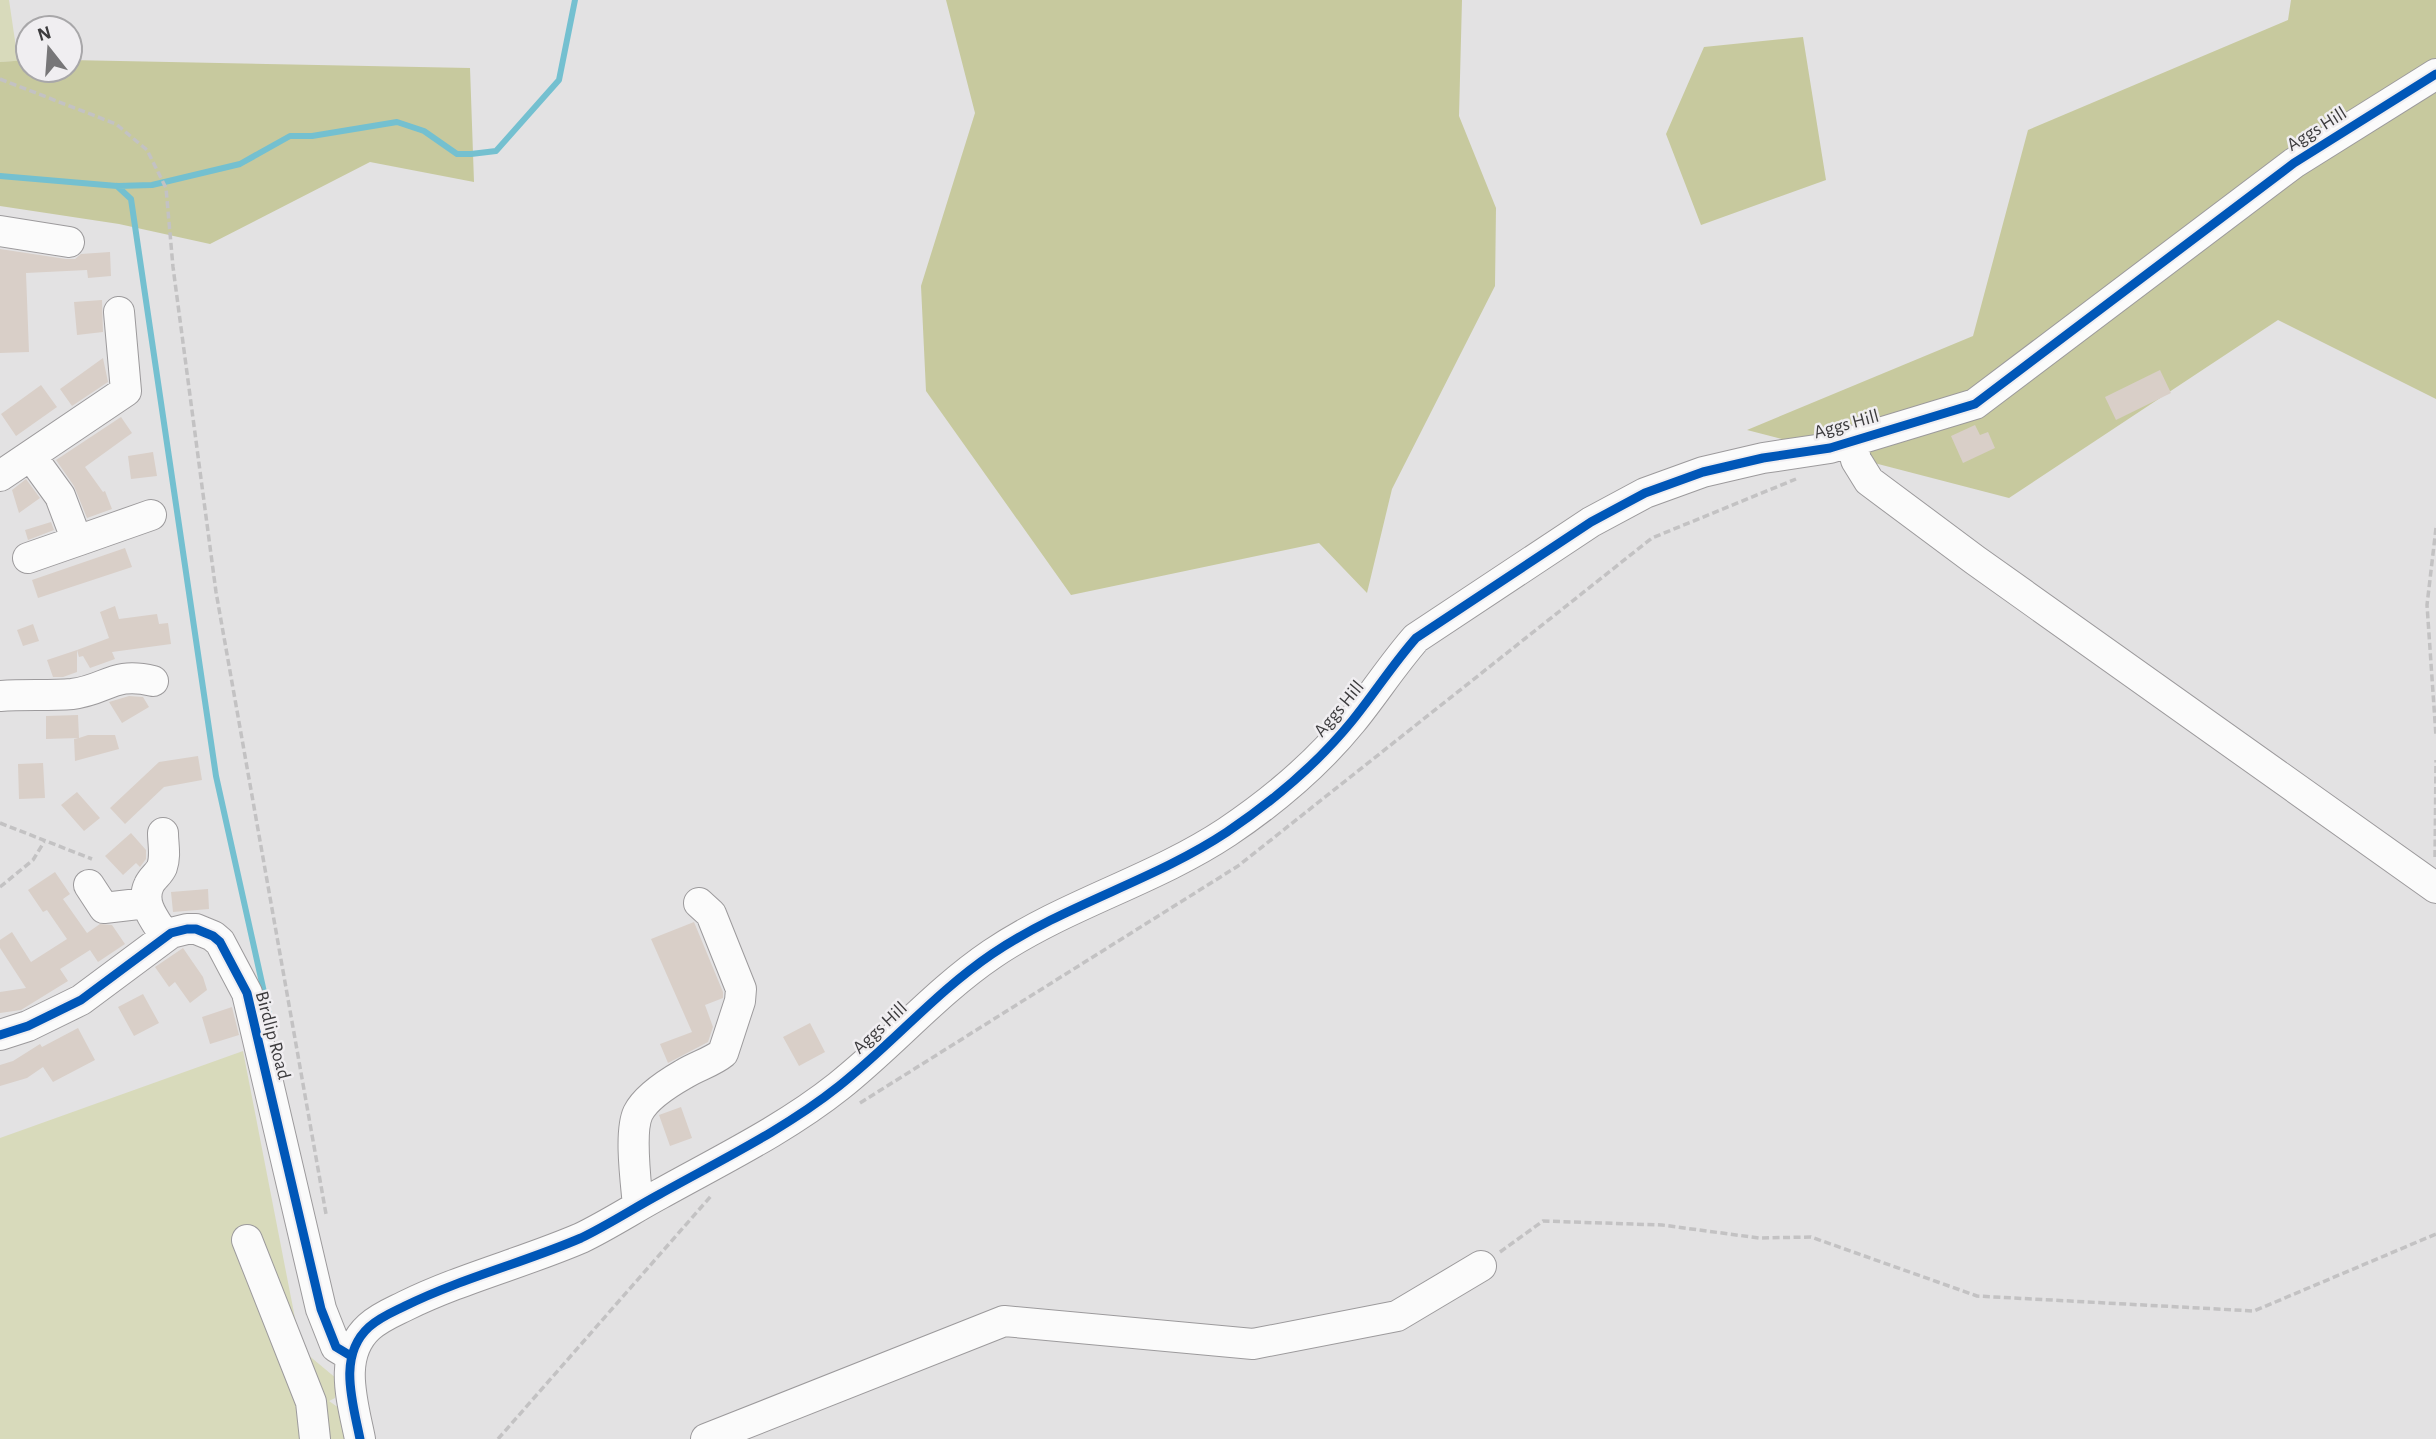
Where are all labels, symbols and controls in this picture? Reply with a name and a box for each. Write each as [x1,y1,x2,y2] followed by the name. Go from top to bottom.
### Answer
[14,14,84,84] north arrow
[35,23,54,45] text: N
[2284,104,2350,155] street label: Aggs Hill
[1812,407,1881,442] street label: Aggs Hill
[1310,677,1368,741] street label: Aggs Hill
[252,989,293,1082] street label: Birdlip Road
[849,998,911,1058] street label: Aggs Hill

